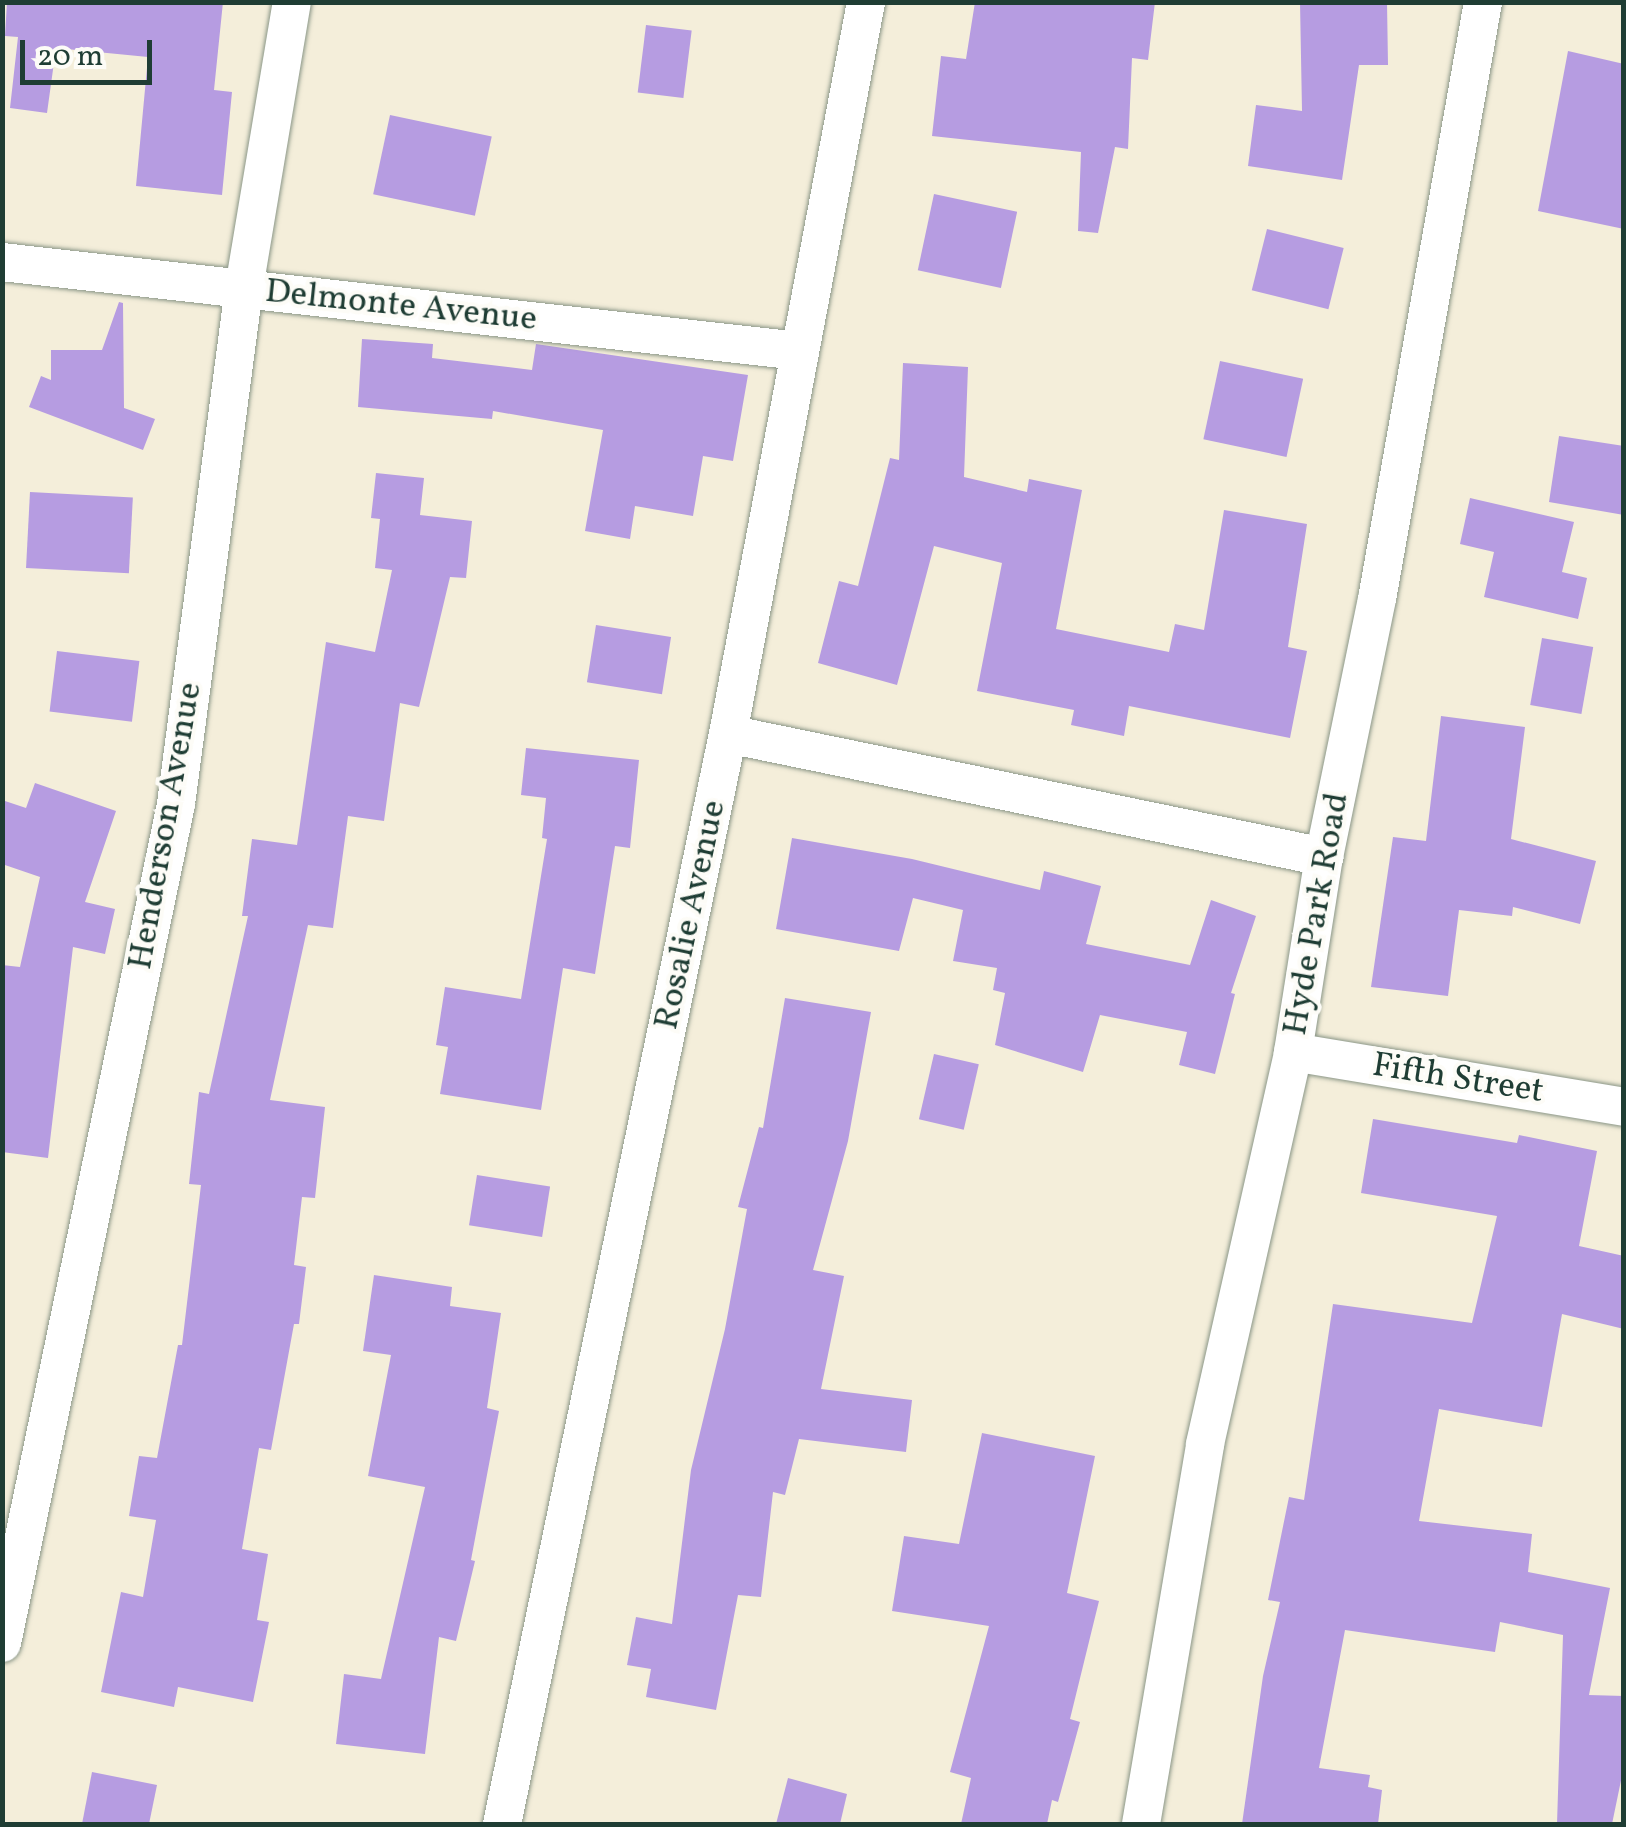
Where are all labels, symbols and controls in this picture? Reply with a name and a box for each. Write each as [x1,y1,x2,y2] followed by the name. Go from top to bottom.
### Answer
[25,20,158,82] scale bar
[37,36,103,78] text: 20 m
[263,271,539,341] street label: Delmonte Avenue
[120,679,212,973] street label: Henderson Avenue
[1275,789,1359,1039] street label: Hyde Park Road
[646,797,736,1033] street label: Rosalie Avenue
[1369,1045,1547,1113] street label: Fifth Street

